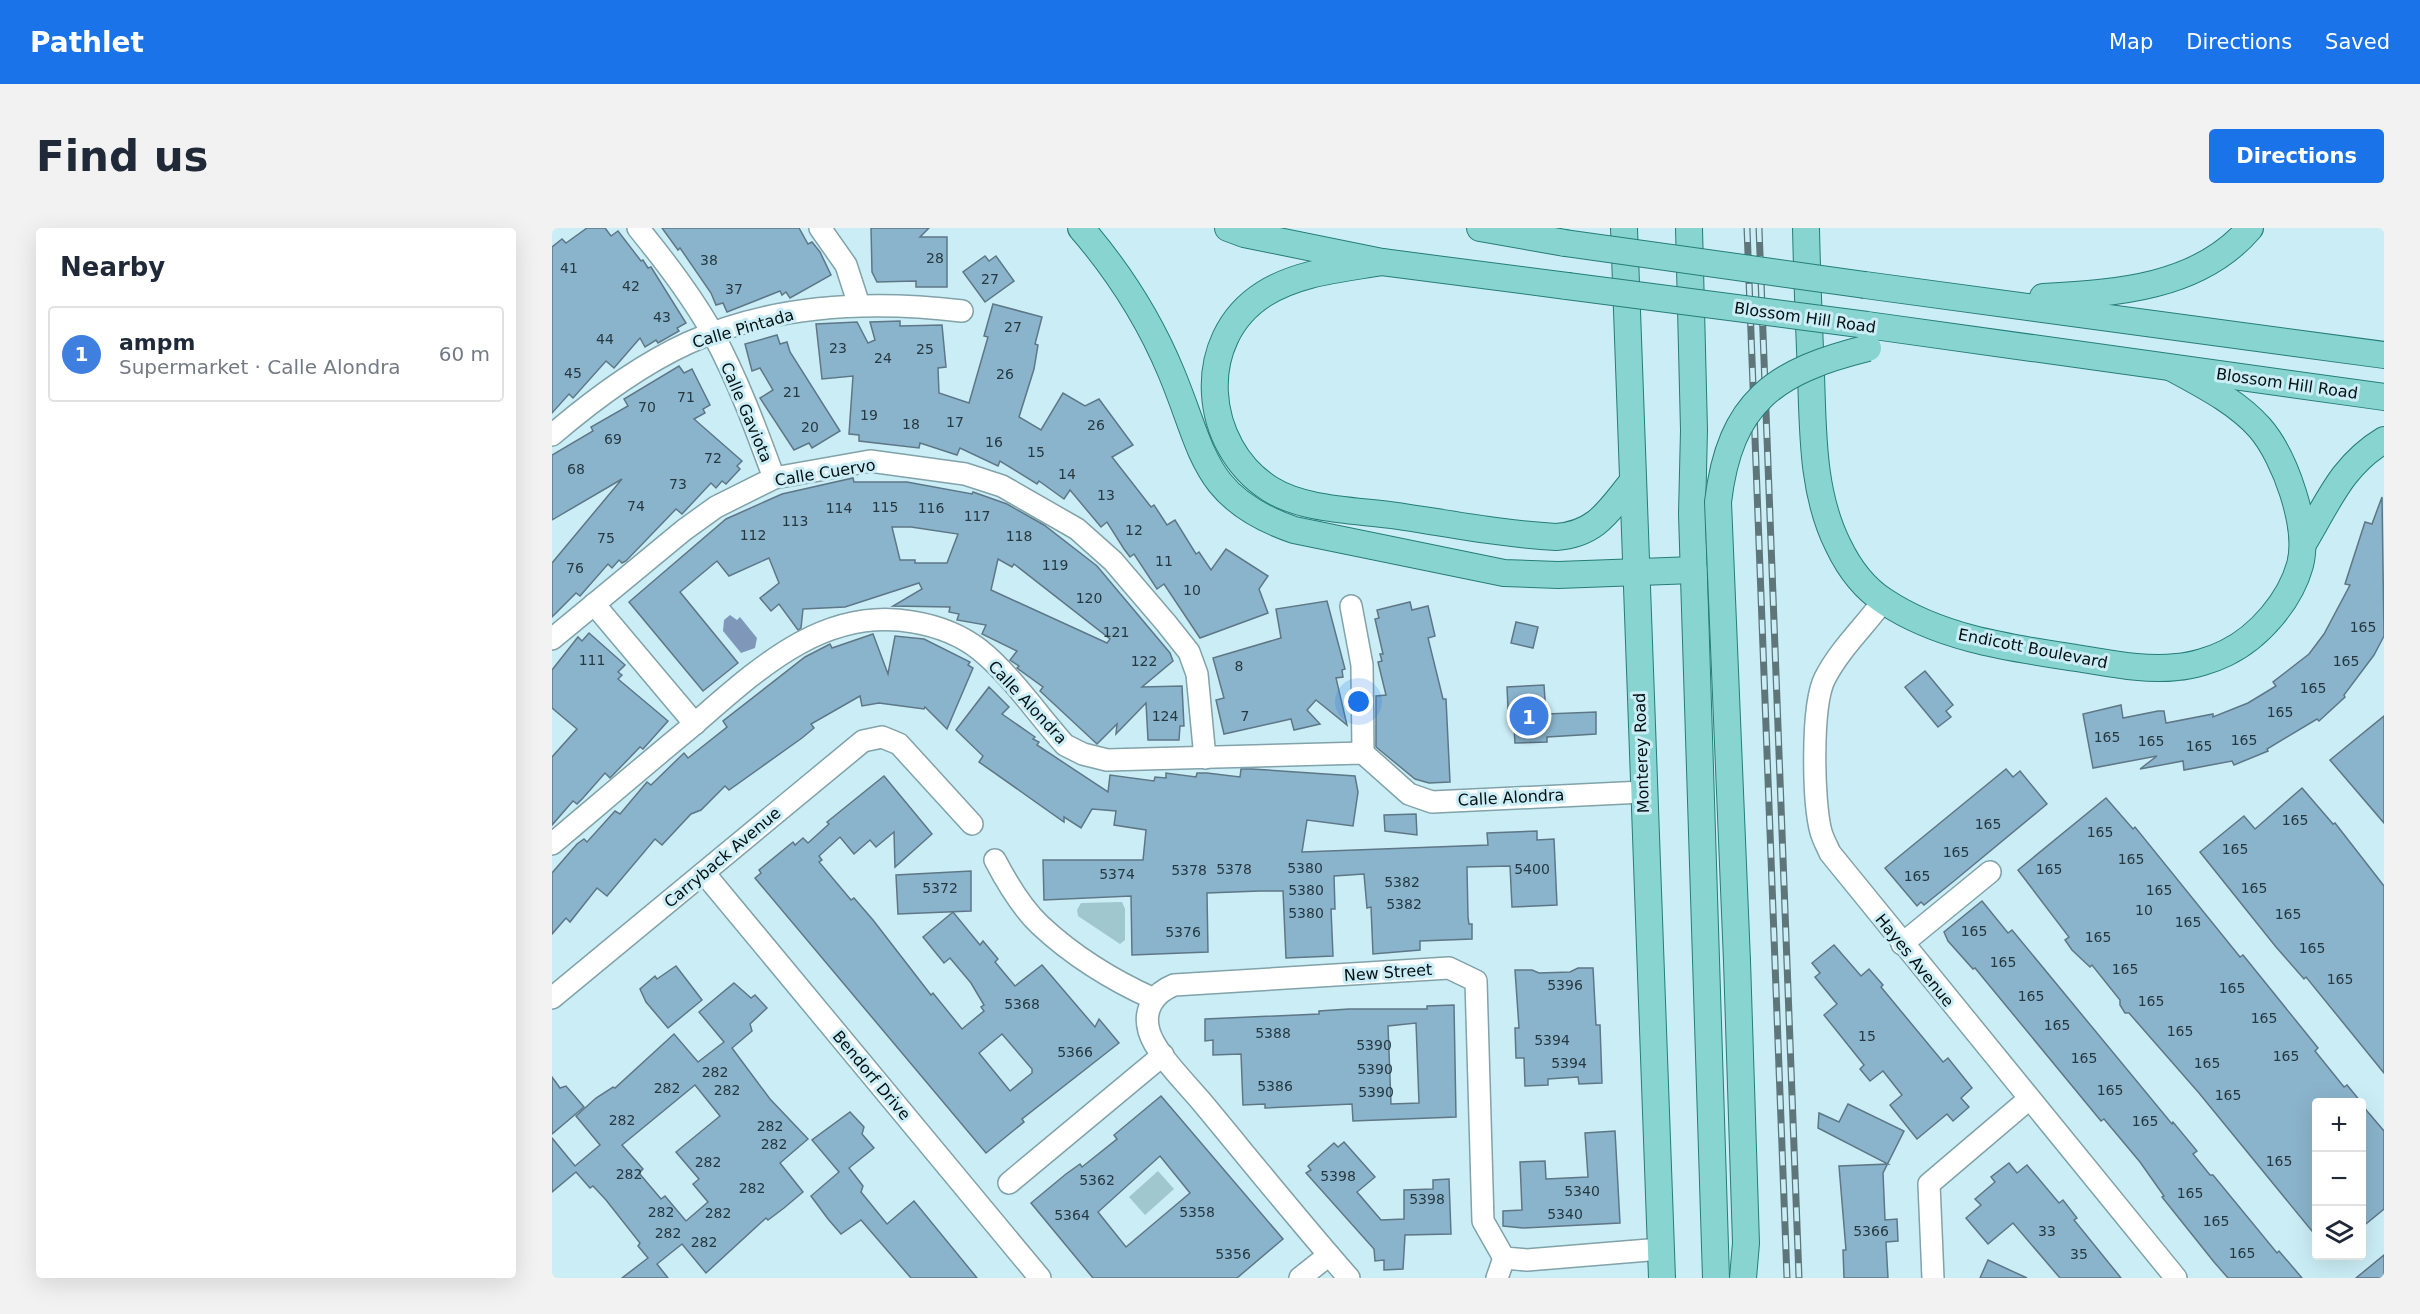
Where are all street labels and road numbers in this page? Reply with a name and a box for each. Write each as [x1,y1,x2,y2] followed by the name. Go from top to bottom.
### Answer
[1733,298,1877,337] street label: Blossom Hill Road
[690,305,796,352] street label: Calle Pintada
[717,359,776,465] street label: Calle Gaviota
[2215,364,2359,403] street label: Blossom Hill Road
[773,455,877,490] street label: Calle Cuervo
[1956,625,2109,672] street label: Endicott Boulevard
[984,657,1071,748] street label: Calle Alondra
[1630,692,1653,814] street label: Monterey Road
[1457,785,1565,810] street label: Calle Alondra
[660,803,784,912] street label: Carryback Avenue
[1871,910,1958,1011] street label: Hayes Avenue
[1343,960,1433,985] street label: New Street
[829,1027,915,1124] street label: Bendorf Drive

